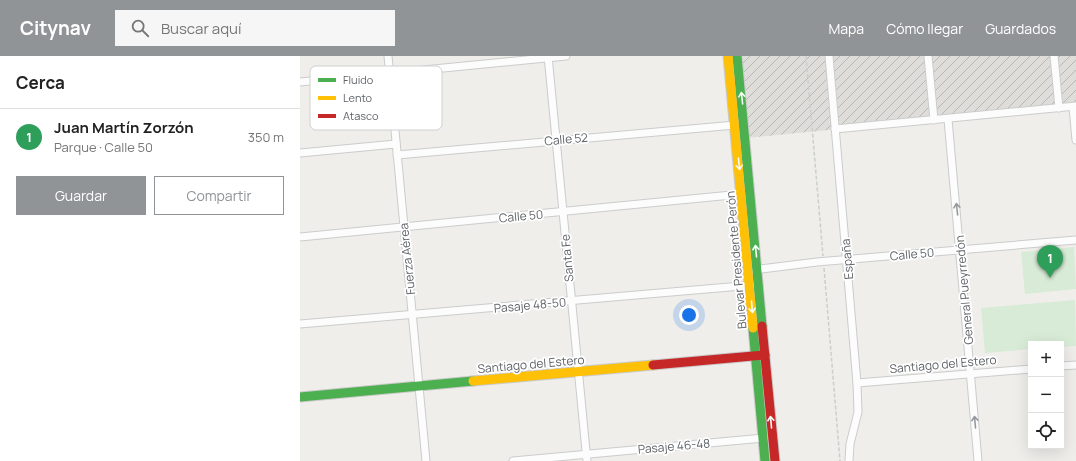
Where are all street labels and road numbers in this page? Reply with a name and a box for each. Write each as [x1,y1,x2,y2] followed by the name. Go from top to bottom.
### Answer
[543,129,589,149] street label: Calle 52
[721,190,751,330] street label: Bulevar Presidente Perón
[498,206,544,226] street label: Calle 50
[395,222,419,296] street label: Fuerza Aérea
[556,233,578,283] street label: Santa Fe
[951,235,977,345] street label: General Pueyrredón
[837,238,857,280] street label: España
[889,244,935,264] street label: Calle 50
[493,293,567,317] street label: Pasaje 48-50
[477,351,585,377] street label: Santiago del Estero
[889,351,997,377] street label: Santiago del Estero
[637,434,711,458] street label: Pasaje 46-48

